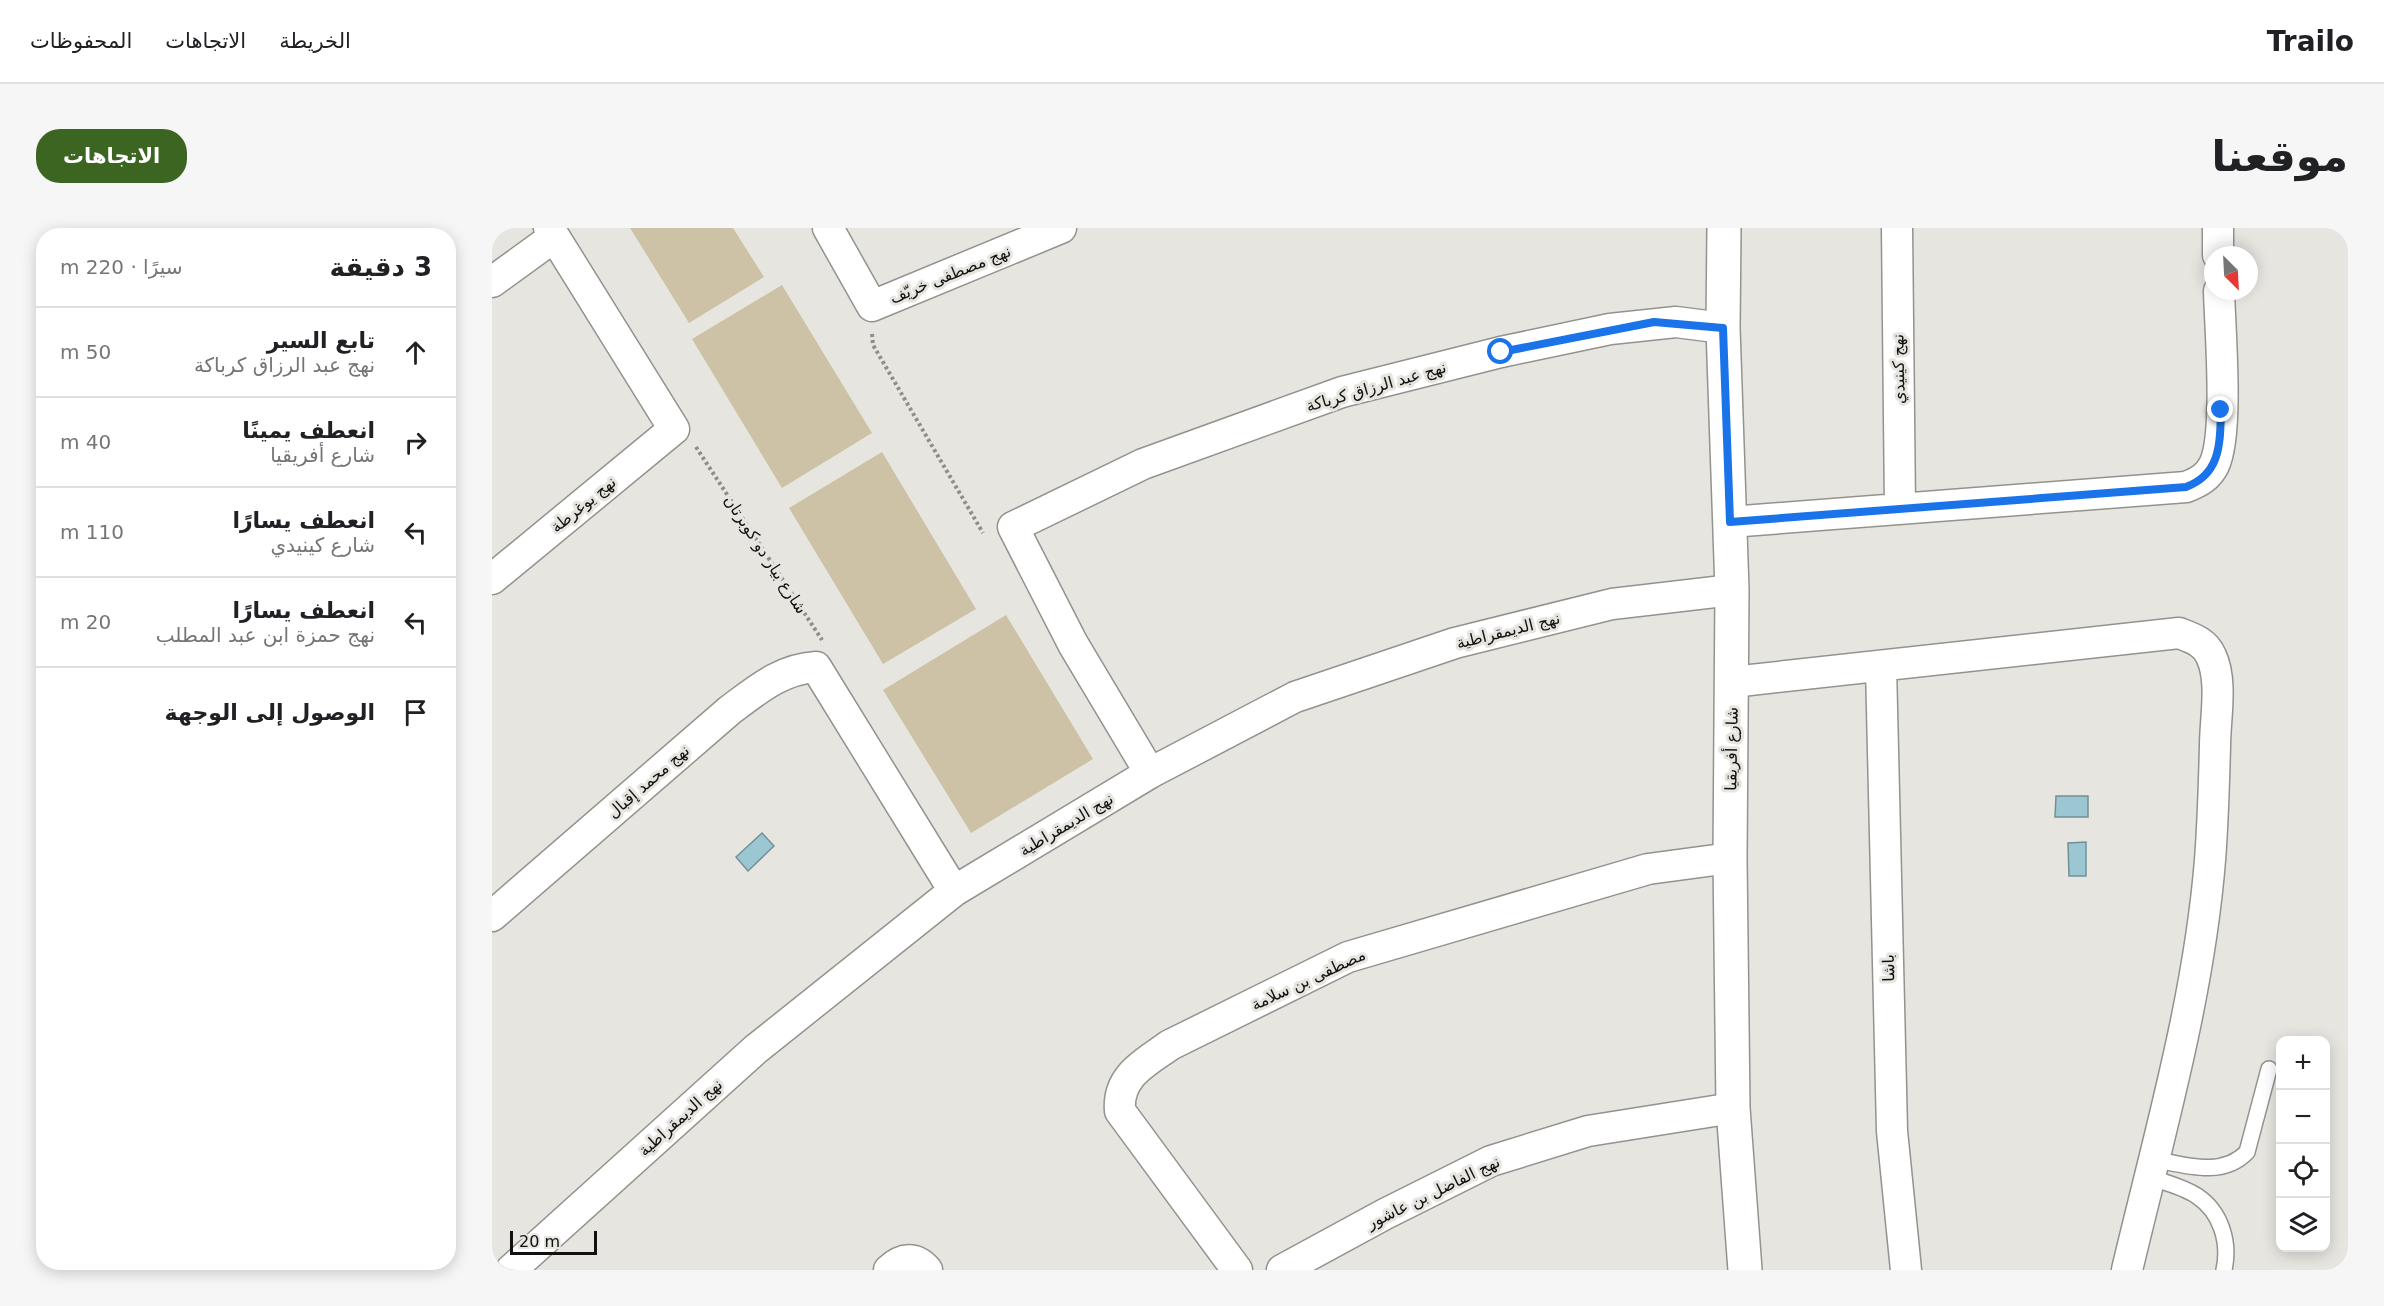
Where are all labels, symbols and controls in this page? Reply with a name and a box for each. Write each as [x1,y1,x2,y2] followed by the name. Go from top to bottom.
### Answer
[2267,25,2354,58] text: Trailo
[30,29,132,53] text: المحفوظات
[165,29,246,53] text: الاتجاهات
[279,29,351,53] text: الخريطة
[36,129,187,183] button: الاتجاهات
[2212,132,2348,181] text: موقعنا
[887,241,1014,308] street label: نهج مصطفى خريّف
[2204,246,2258,300] north arrow
[329,252,432,282] text: 3 دقيقة
[60,255,183,279] text: سيرًا · 220 m
[267,328,375,353] text: تابع السير
[1888,334,1910,404] street label: نهج كينيدي
[399,336,432,369] icon: ahead
[1487,338,1513,364] route start
[60,340,111,364] text: 50 m
[194,353,375,377] text: نهج عبد الرزاق كرباكة
[1304,357,1449,417] street label: نهج عبد الرزاق كرباكة
[2207,396,2233,422] route end
[242,418,375,443] text: انعطف يمينًا
[399,426,432,459] icon: right
[60,430,111,454] text: 40 m
[270,443,375,467] text: شارع أفريقيا
[547,472,620,537] street label: نهج يوغرطة
[719,491,811,618] street label: شارع بيار دو كوبرتان
[232,508,375,533] text: انعطف يسارًا
[399,516,432,549] icon: left
[60,520,124,544] text: 110 m
[270,533,375,557] text: شارع كينيدي
[232,598,375,623] text: انعطف يسارًا
[399,606,432,639] icon: left
[1454,608,1562,654] street label: نهج الديمقراطية
[60,610,111,634] text: 20 m
[156,623,375,647] text: نهج حمزة ابن عبد المطلب
[399,696,432,729] icon: arrive
[165,700,375,725] text: الوصول إلى الوجهة
[1720,707,1743,791] street label: شارع أفريقيا
[603,741,694,823] street label: نهج محمد إقبال
[1016,789,1117,861] street label: نهج الديمقراطية
[1248,945,1369,1015] street label: مصطفى بن سلامة
[1879,954,1898,982] street label: باشا
[2276,1036,2330,1252] map controls
[2276,1036,2330,1090] button: +
[635,1075,727,1161] street label: نهج الديمقراطية
[2276,1090,2330,1144] button: −
[2276,1144,2330,1198] button: locate
[1363,1152,1503,1234] street label: نهج الفاضل بن عاشور
[2276,1198,2330,1252] button: layers
[510,1228,597,1256] scale bar
[519,1232,560,1251] text: 20 m

